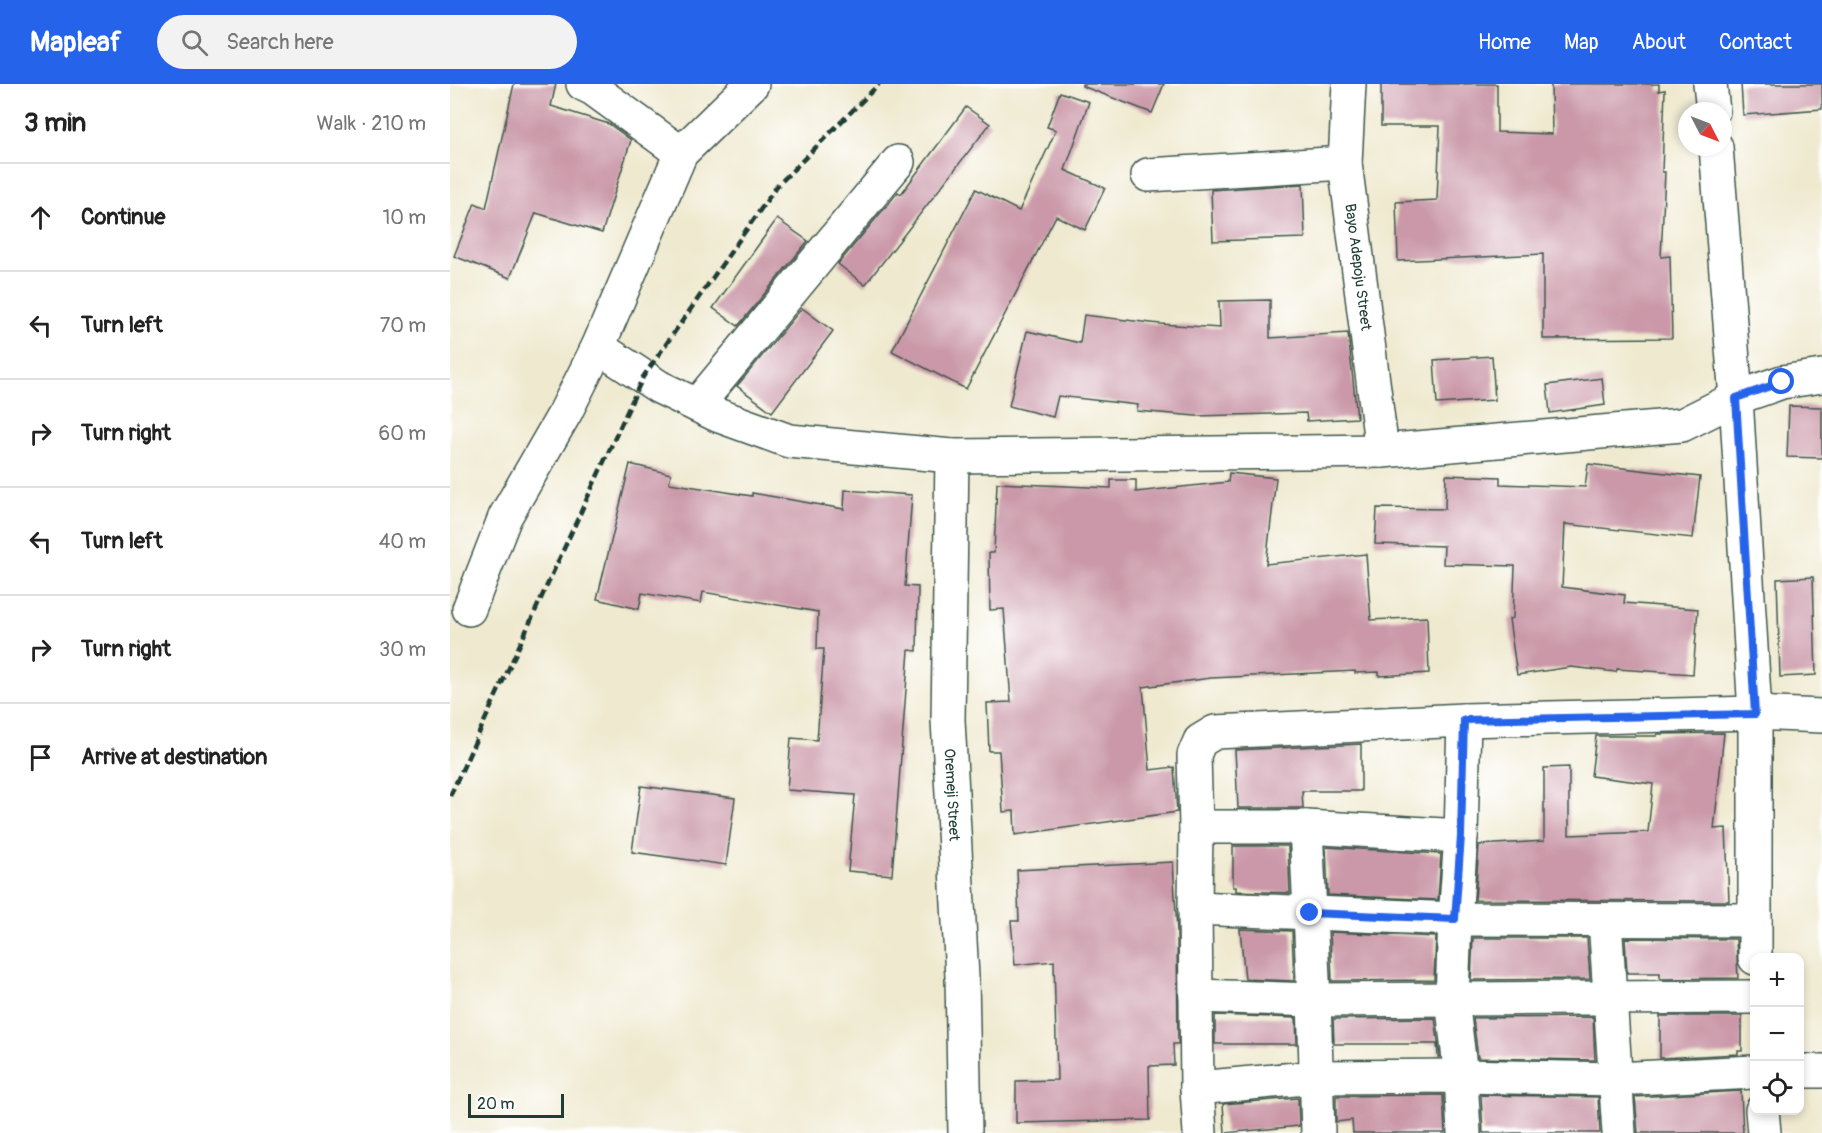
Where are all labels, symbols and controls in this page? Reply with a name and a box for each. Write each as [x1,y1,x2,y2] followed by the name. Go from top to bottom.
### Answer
[157,15,577,69] search box
[30,25,121,60] text: Mapleaf
[178,26,211,59] icon: search
[226,28,334,56] text: Search here
[1478,29,1531,56] text: Home
[1564,29,1599,56] text: Map
[1632,29,1686,56] text: About
[1719,29,1792,56] text: Contact
[1678,102,1732,156] north arrow
[24,107,86,139] text: 3 min
[317,111,426,136] text: Walk · 210 m
[24,201,57,234] icon: ahead
[81,203,165,231] text: Continue
[1340,203,1376,333] street label: Bayo Adepoju Street
[382,205,426,230] text: 10 m
[24,309,57,342] icon: left
[81,311,163,339] text: Turn left
[380,313,426,338] text: 70 m
[1768,368,1794,394] route start
[24,417,57,450] icon: right
[81,419,171,447] text: Turn right
[379,421,426,446] text: 60 m
[24,525,57,558] icon: left
[81,527,163,555] text: Turn left
[379,529,426,554] text: 40 m
[24,633,57,666] icon: right
[81,635,171,663] text: Turn right
[379,637,426,662] text: 30 m
[24,741,57,774] icon: arrive
[81,743,267,771] text: Arrive at destination
[940,748,964,843] street label: Oremeji Street
[1296,899,1322,925] route end
[1750,953,1804,1115] map controls
[1750,953,1804,1007] button: +
[1750,1007,1804,1061] button: −
[1750,1061,1804,1115] button: locate
[468,1091,564,1118] scale bar
[477,1094,515,1114] text: 20 m

